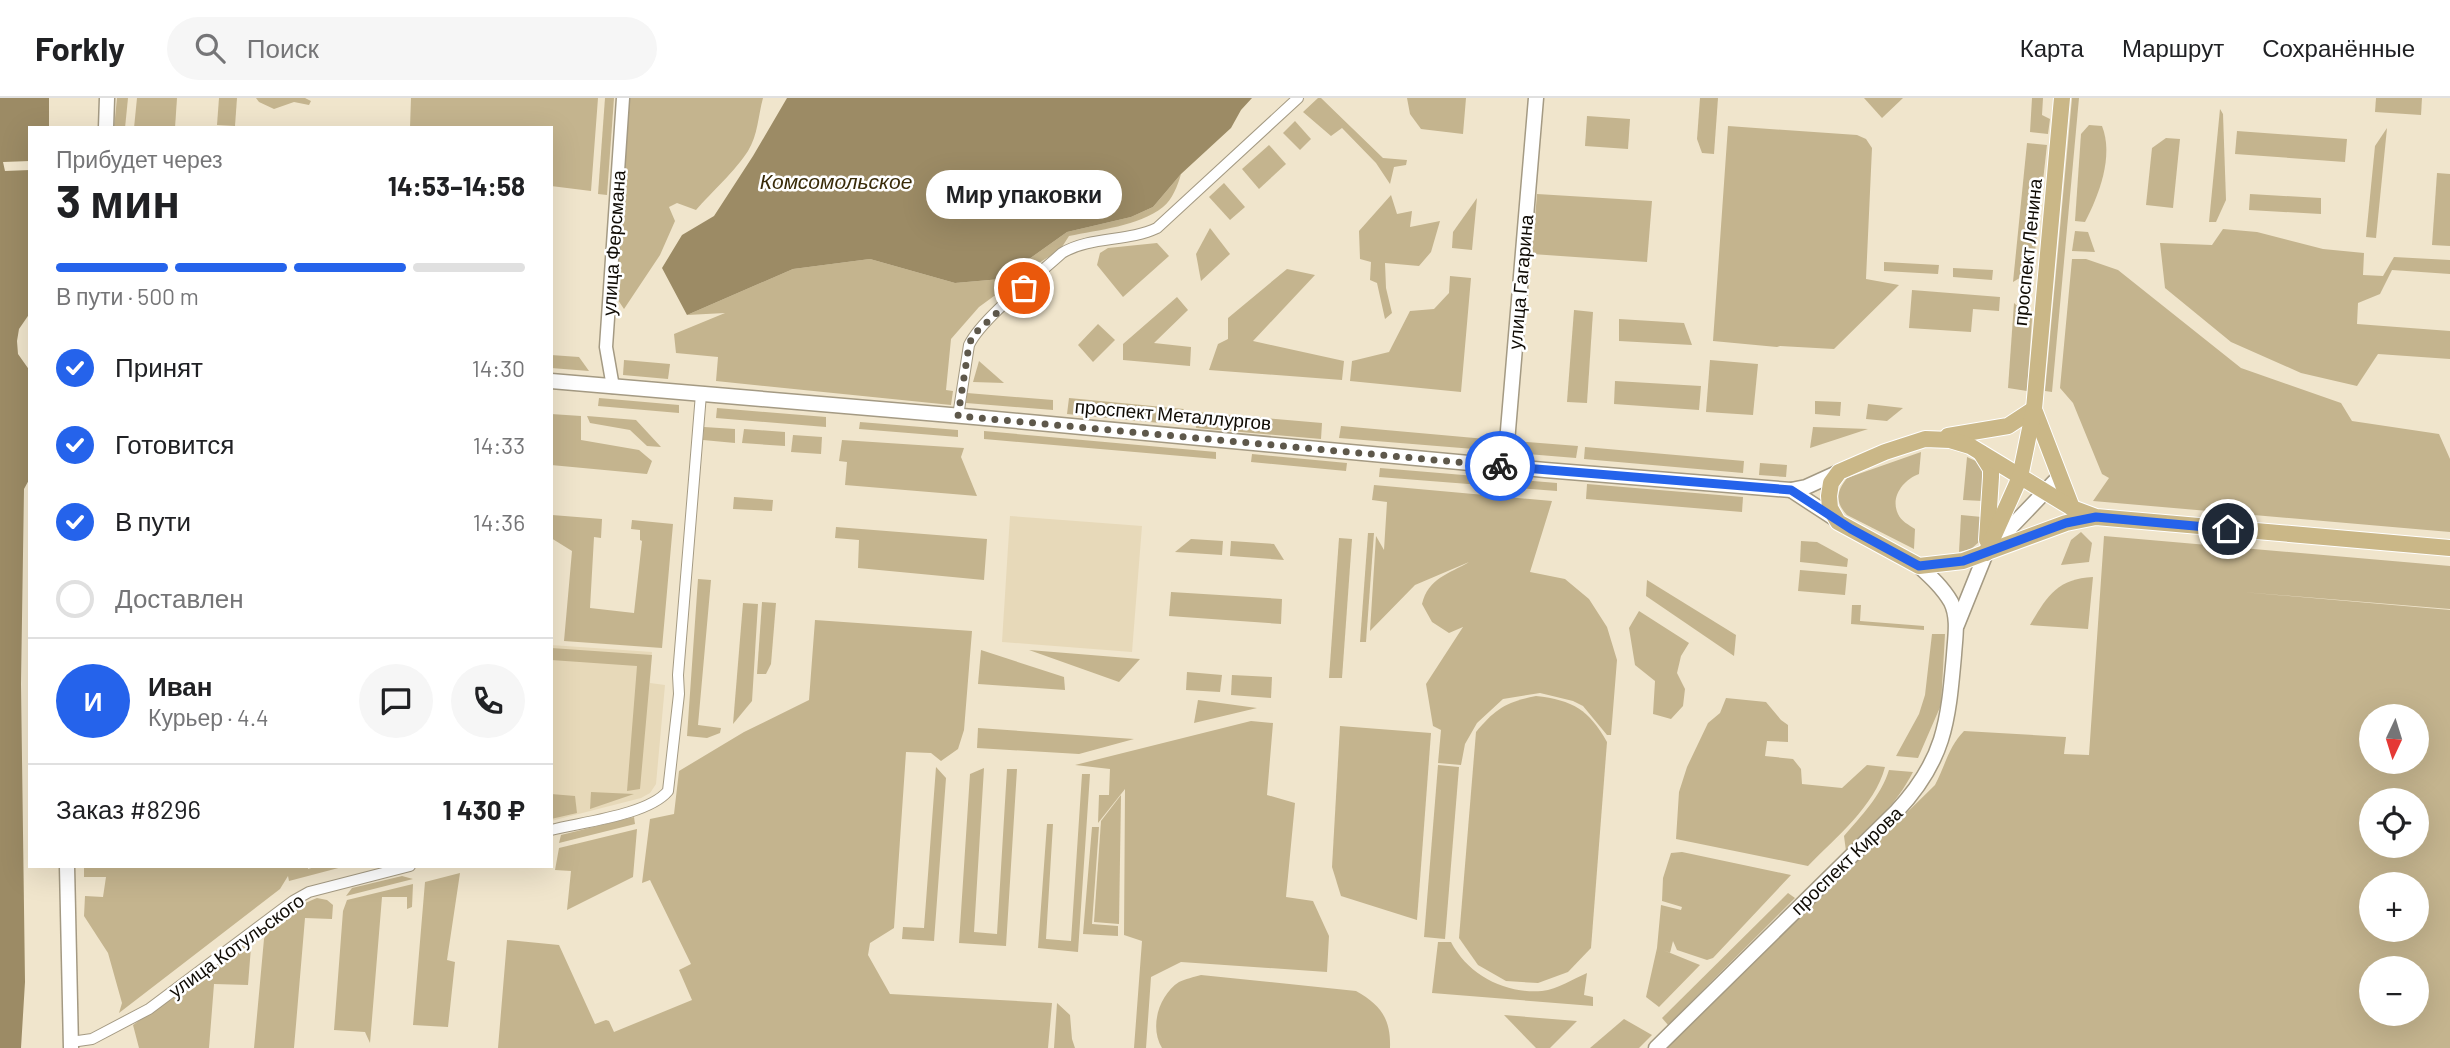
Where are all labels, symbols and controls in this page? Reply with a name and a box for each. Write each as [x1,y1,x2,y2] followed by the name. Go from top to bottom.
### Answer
[167,17,657,80] search box
[35,28,125,68] text: Forkly
[191,29,229,67] icon: search
[247,32,319,63] text: Поиск
[2020,33,2084,62] text: Карта
[2122,33,2224,62] text: Маршрут
[2262,33,2415,62] text: Сохранённые
[56,145,223,173] text: Прибудет через
[760,168,912,193] water label: Комсомольское
[596,169,630,317] street label: улица Ферсмана
[926,169,1122,218] callout: Мир упаковки
[388,170,525,201] text: 14:53–14:58
[56,172,180,227] text: 3 мин
[2008,177,2046,327] street label: проспект Ленина
[946,180,1102,208] text: Мир упаковки
[1503,213,1537,350] street label: улица Гагарина
[994,258,1054,318] pin
[1005,269,1043,307] icon: bag
[56,282,199,310] text: В пути · 500 m
[56,349,94,387] icon: check
[115,351,203,382] text: Принят
[472,354,525,382] text: 14:30
[1074,394,1272,434] street label: проспект Металлургов
[56,426,94,464] icon: check
[115,428,234,459] text: Готовится
[473,431,525,459] text: 14:33
[1465,431,1535,501] courier
[1481,447,1519,485] icon: bike
[2198,499,2258,559] pin
[56,503,94,541] icon: check
[115,505,191,536] text: В пути
[473,508,525,536] text: 14:36
[2209,510,2247,548] icon: home
[115,582,244,613] text: Доставлен
[359,664,433,738] button: chat
[451,664,525,738] button: phone
[148,670,213,701] text: Иван
[84,685,102,716] text: И
[148,703,269,731] text: Курьер · 4.4
[2359,704,2429,774] north arrow
[2359,704,2429,1026] map controls
[2359,788,2429,858] button: locate
[56,793,201,824] text: Заказ #8296
[443,794,525,825] text: 1 430 ₽
[1785,801,1907,919] street label: проспект Кирова
[2359,872,2429,942] button: +
[164,888,308,1002] street label: улица Котульского
[2359,956,2429,1026] button: −

